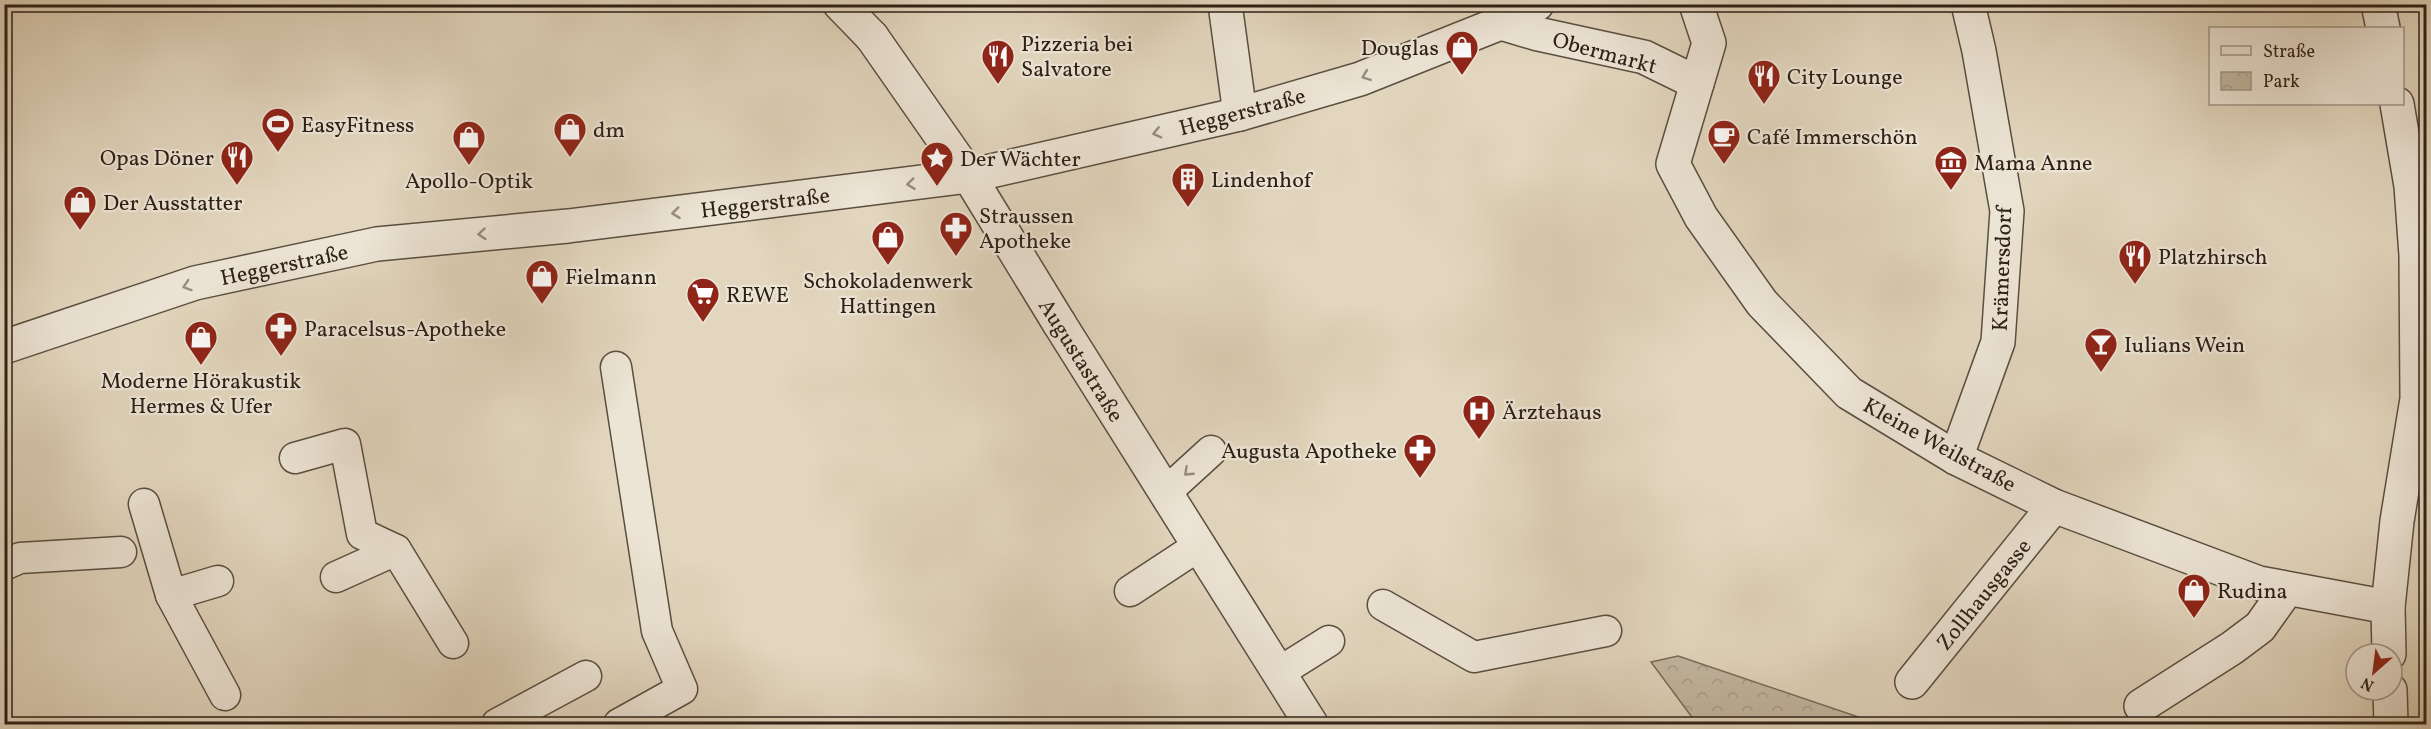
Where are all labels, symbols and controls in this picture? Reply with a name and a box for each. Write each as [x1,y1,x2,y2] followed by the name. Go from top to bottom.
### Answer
[1549,26,1660,83] street label: Obermarkt
[2209,27,2404,105] legend
[1444,29,1480,76] shop icon: Douglas
[1021,30,1133,86] place label: Pizzeria bei Salvatore
[1361,34,1439,65] place label: Douglas
[980,38,1016,85] restaurant icon: Pizzeria bei Salvatore
[2263,40,2315,65] text: Straße
[1746,58,1782,105] restaurant icon: City Lounge
[1787,63,1903,94] place label: City Lounge
[1361,69,1371,82] one-way arrow
[2263,70,2300,95] text: Park
[1176,82,1309,145] street label: Heggerstraße
[260,106,296,153] sports icon: EasyFitness
[301,111,414,142] place label: EasyFitness
[552,111,588,158] shop icon: dm
[593,116,625,147] place label: dm
[1706,118,1742,165] cafe icon: Café Immerschön
[451,119,487,166] shop icon: Apollo-Optik
[1747,123,1918,154] place label: Café Immerschön
[1153,126,1163,139] one-way arrow
[219,139,255,186] restaurant icon: Opas Döner
[919,140,955,187] place icon: Der Wächter
[100,144,214,175] place label: Opas Döner
[1933,144,1969,191] museum icon: Mama Anne
[960,145,1081,176] place label: Der Wächter
[1974,149,2092,180] place label: Mama Anne
[1170,161,1206,208] building icon: Lindenhof
[1211,166,1314,197] place label: Lindenhof
[405,167,533,198] place label: Apollo-Optik
[907,177,916,189] one-way arrow
[699,181,832,228] street label: Heggerstraße
[62,184,98,231] shop icon: Der Ausstatter
[103,189,242,220] place label: Der Ausstatter
[979,202,1074,258] place label: Straussen Apotheke
[1986,204,2021,332] street label: Krämersdorf
[671,206,681,218] one-way arrow
[938,210,974,257] pharmacy icon: Straussen Apotheke
[870,219,906,266] shop icon: Schokoladenwerk Hattingen
[478,227,487,240] one-way arrow
[218,238,351,295] street label: Heggerstraße
[2117,238,2153,285] restaurant icon: Platzhirsch
[2158,243,2268,274] place label: Platzhirsch
[524,258,560,305] shop icon: Fielmann
[565,263,657,294] place label: Fielmann
[803,267,973,323] place label: Schokoladenwerk Hattingen
[685,276,721,323] supermarket icon: REWE
[182,279,193,291] one-way arrow
[726,281,789,312] place label: REWE
[1030,294,1130,429] street label: Augustastraße
[263,310,299,357] pharmacy icon: Paracelsus-Apotheke
[304,315,506,346] place label: Paracelsus-Apotheke
[183,319,219,366] shop icon: Moderne Hörakustik Hermes & Ufer
[2083,326,2119,373] bar icon: Iulians Wein
[2124,331,2245,362] place label: Iulians Wein
[101,367,301,423] place label: Moderne Hörakustik Hermes & Ufer
[1857,391,2021,501] street label: Kleine Weilstraße
[1461,393,1497,440] hospital icon: Ärztehaus
[1502,398,1602,429] place label: Ärztehaus
[1402,432,1438,479] pharmacy icon: Augusta Apotheke
[1221,437,1397,468] place label: Augusta Apotheke
[1184,465,1195,476] one-way arrow
[1930,533,2040,658] street label: Zollhausgasse
[2176,572,2212,619] shop icon: Rudina
[2217,577,2288,608] place label: Rudina
[2344,642,2404,702] north arrow
[2357,671,2378,696] text: N

